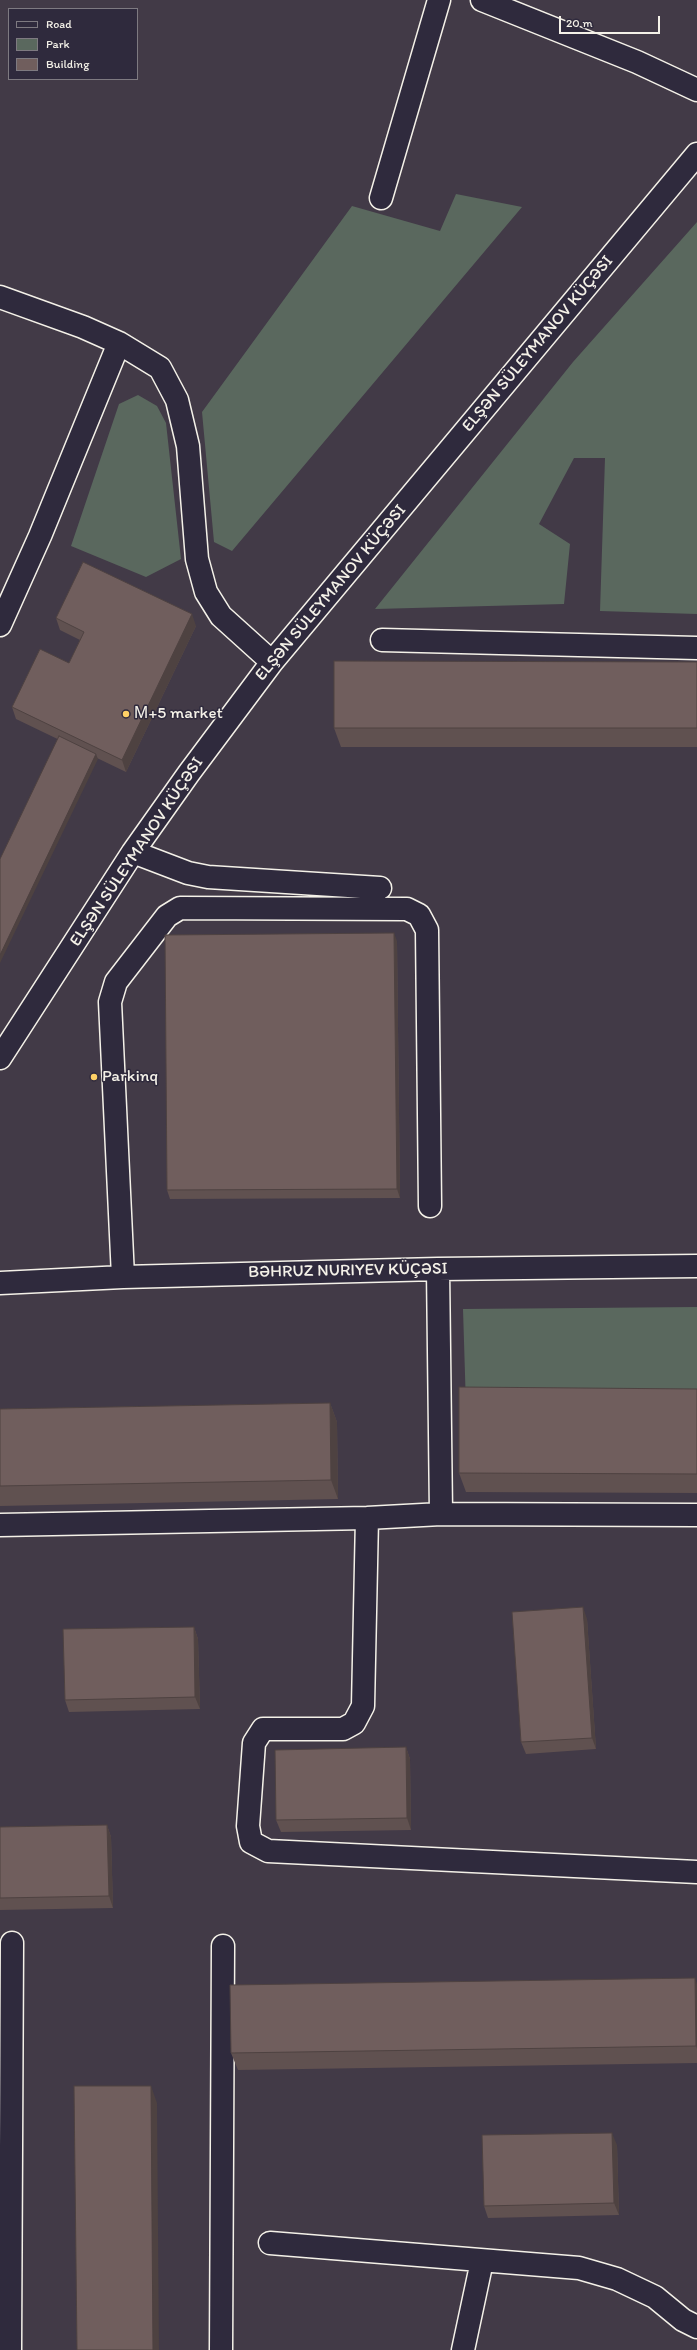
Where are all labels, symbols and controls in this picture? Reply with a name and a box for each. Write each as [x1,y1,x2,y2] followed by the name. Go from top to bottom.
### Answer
[8,8,138,80] legend
[561,8,662,34] scale bar
[566,16,593,30] text: 20 m
[46,17,72,31] text: Road
[46,37,70,51] text: Park
[46,57,89,71] text: Building
[458,252,618,436] street label: ELŞƏN SÜLEYMANOV KÜÇƏSI
[251,501,411,685] street label: ELŞƏN SÜLEYMANOV KÜÇƏSI
[134,704,223,724] place label: М+5 market
[121,709,131,719] marker: М+5 market
[66,753,208,951] street label: ELŞƏN SÜLEYMANOV KÜÇƏSI
[102,1067,158,1087] place label: Parkinq
[89,1072,99,1082] marker: Parkinq
[248,1259,448,1283] street label: BƏHRUZ NURIYEV KÜÇƏSI

